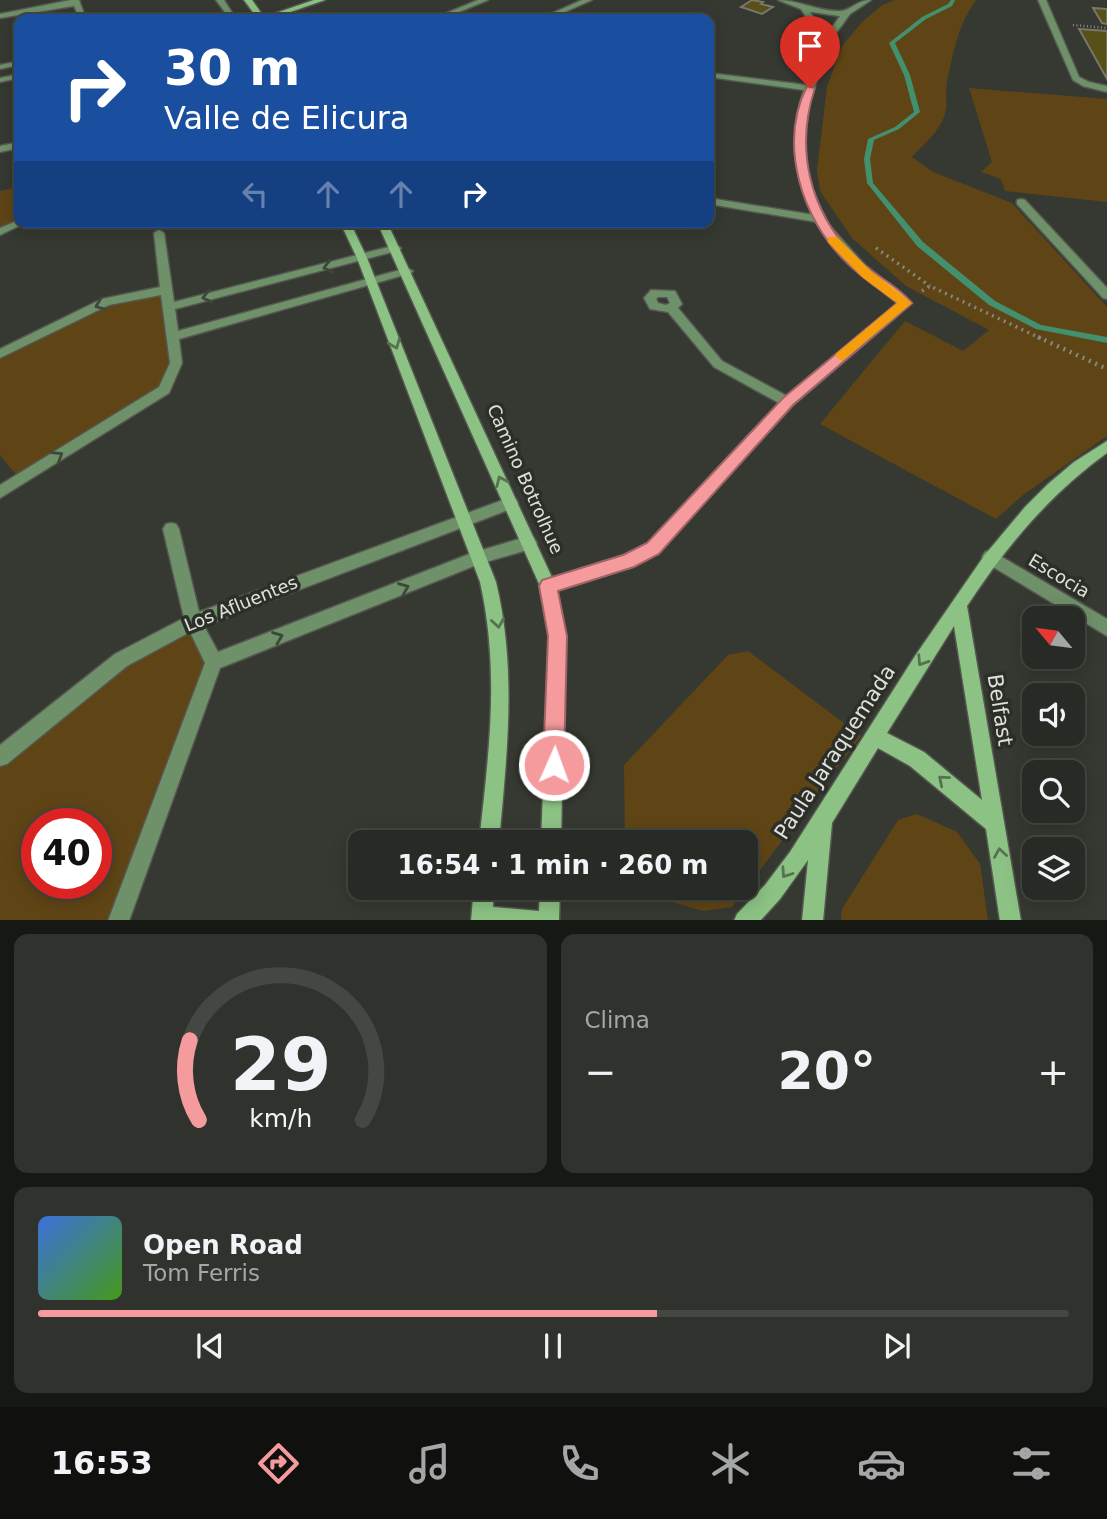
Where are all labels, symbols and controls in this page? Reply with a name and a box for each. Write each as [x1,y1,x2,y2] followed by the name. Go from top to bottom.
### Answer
[780,16,840,88] pin
[791,27,829,65] icon: arrive
[164,40,300,97] text: 30 m
[49,42,140,133] icon: right
[164,99,409,137] text: Valle de Elicura
[236,175,274,213] icon: left
[309,175,347,213] icon: ahead
[382,175,420,213] icon: ahead
[455,175,493,213] icon: right
[322,259,334,273] one-way arrow
[201,289,213,303] one-way arrow
[95,297,107,311] one-way arrow
[387,337,401,349] one-way arrow
[483,401,568,557] street label: Camino Botrolhue
[50,451,63,464] one-way arrow
[495,476,509,488] one-way arrow
[1025,549,1094,602] street label: Escocia
[181,571,300,636] street label: Los Afluentes
[398,582,410,596] one-way arrow
[1022,606,1085,668] north arrow
[1022,606,1085,900] map controls
[490,617,505,629] one-way arrow
[271,632,283,646] one-way arrow
[918,653,931,666] one-way arrow
[770,660,900,844] street label: Paula Jaraquemada
[982,672,1018,748] street label: Belfast
[1022,683,1085,746] button: sound
[517,728,591,802] position arrow
[1022,760,1085,823] button: search
[938,776,950,789] one-way arrow
[21,808,112,899] speed limit sign: 40
[1022,837,1085,900] button: layers
[993,847,1008,859] one-way arrow
[398,850,708,880] text: 16:54 · 1 min · 260 m
[782,865,794,878] one-way arrow
[585,1007,650,1033] text: Clima
[230,1022,331,1107] text: 29
[778,1041,876,1101] text: 20°
[585,1050,616,1094] text: −
[1037,1050,1069,1094] text: +
[249,1103,312,1132] text: km/h
[143,1230,303,1260] text: Open Road
[143,1260,260,1286] text: Tom Ferris
[191,1327,229,1365] icon: previous
[534,1327,572,1365] icon: pause
[878,1327,916,1365] icon: next
[254,1439,303,1488] icon: directions
[405,1439,454,1488] icon: music
[555,1439,604,1488] icon: phone
[706,1439,755,1488] icon: climate
[857,1439,906,1488] icon: car
[1007,1439,1056,1488] icon: filters
[51,1444,153,1482] text: 16:53

